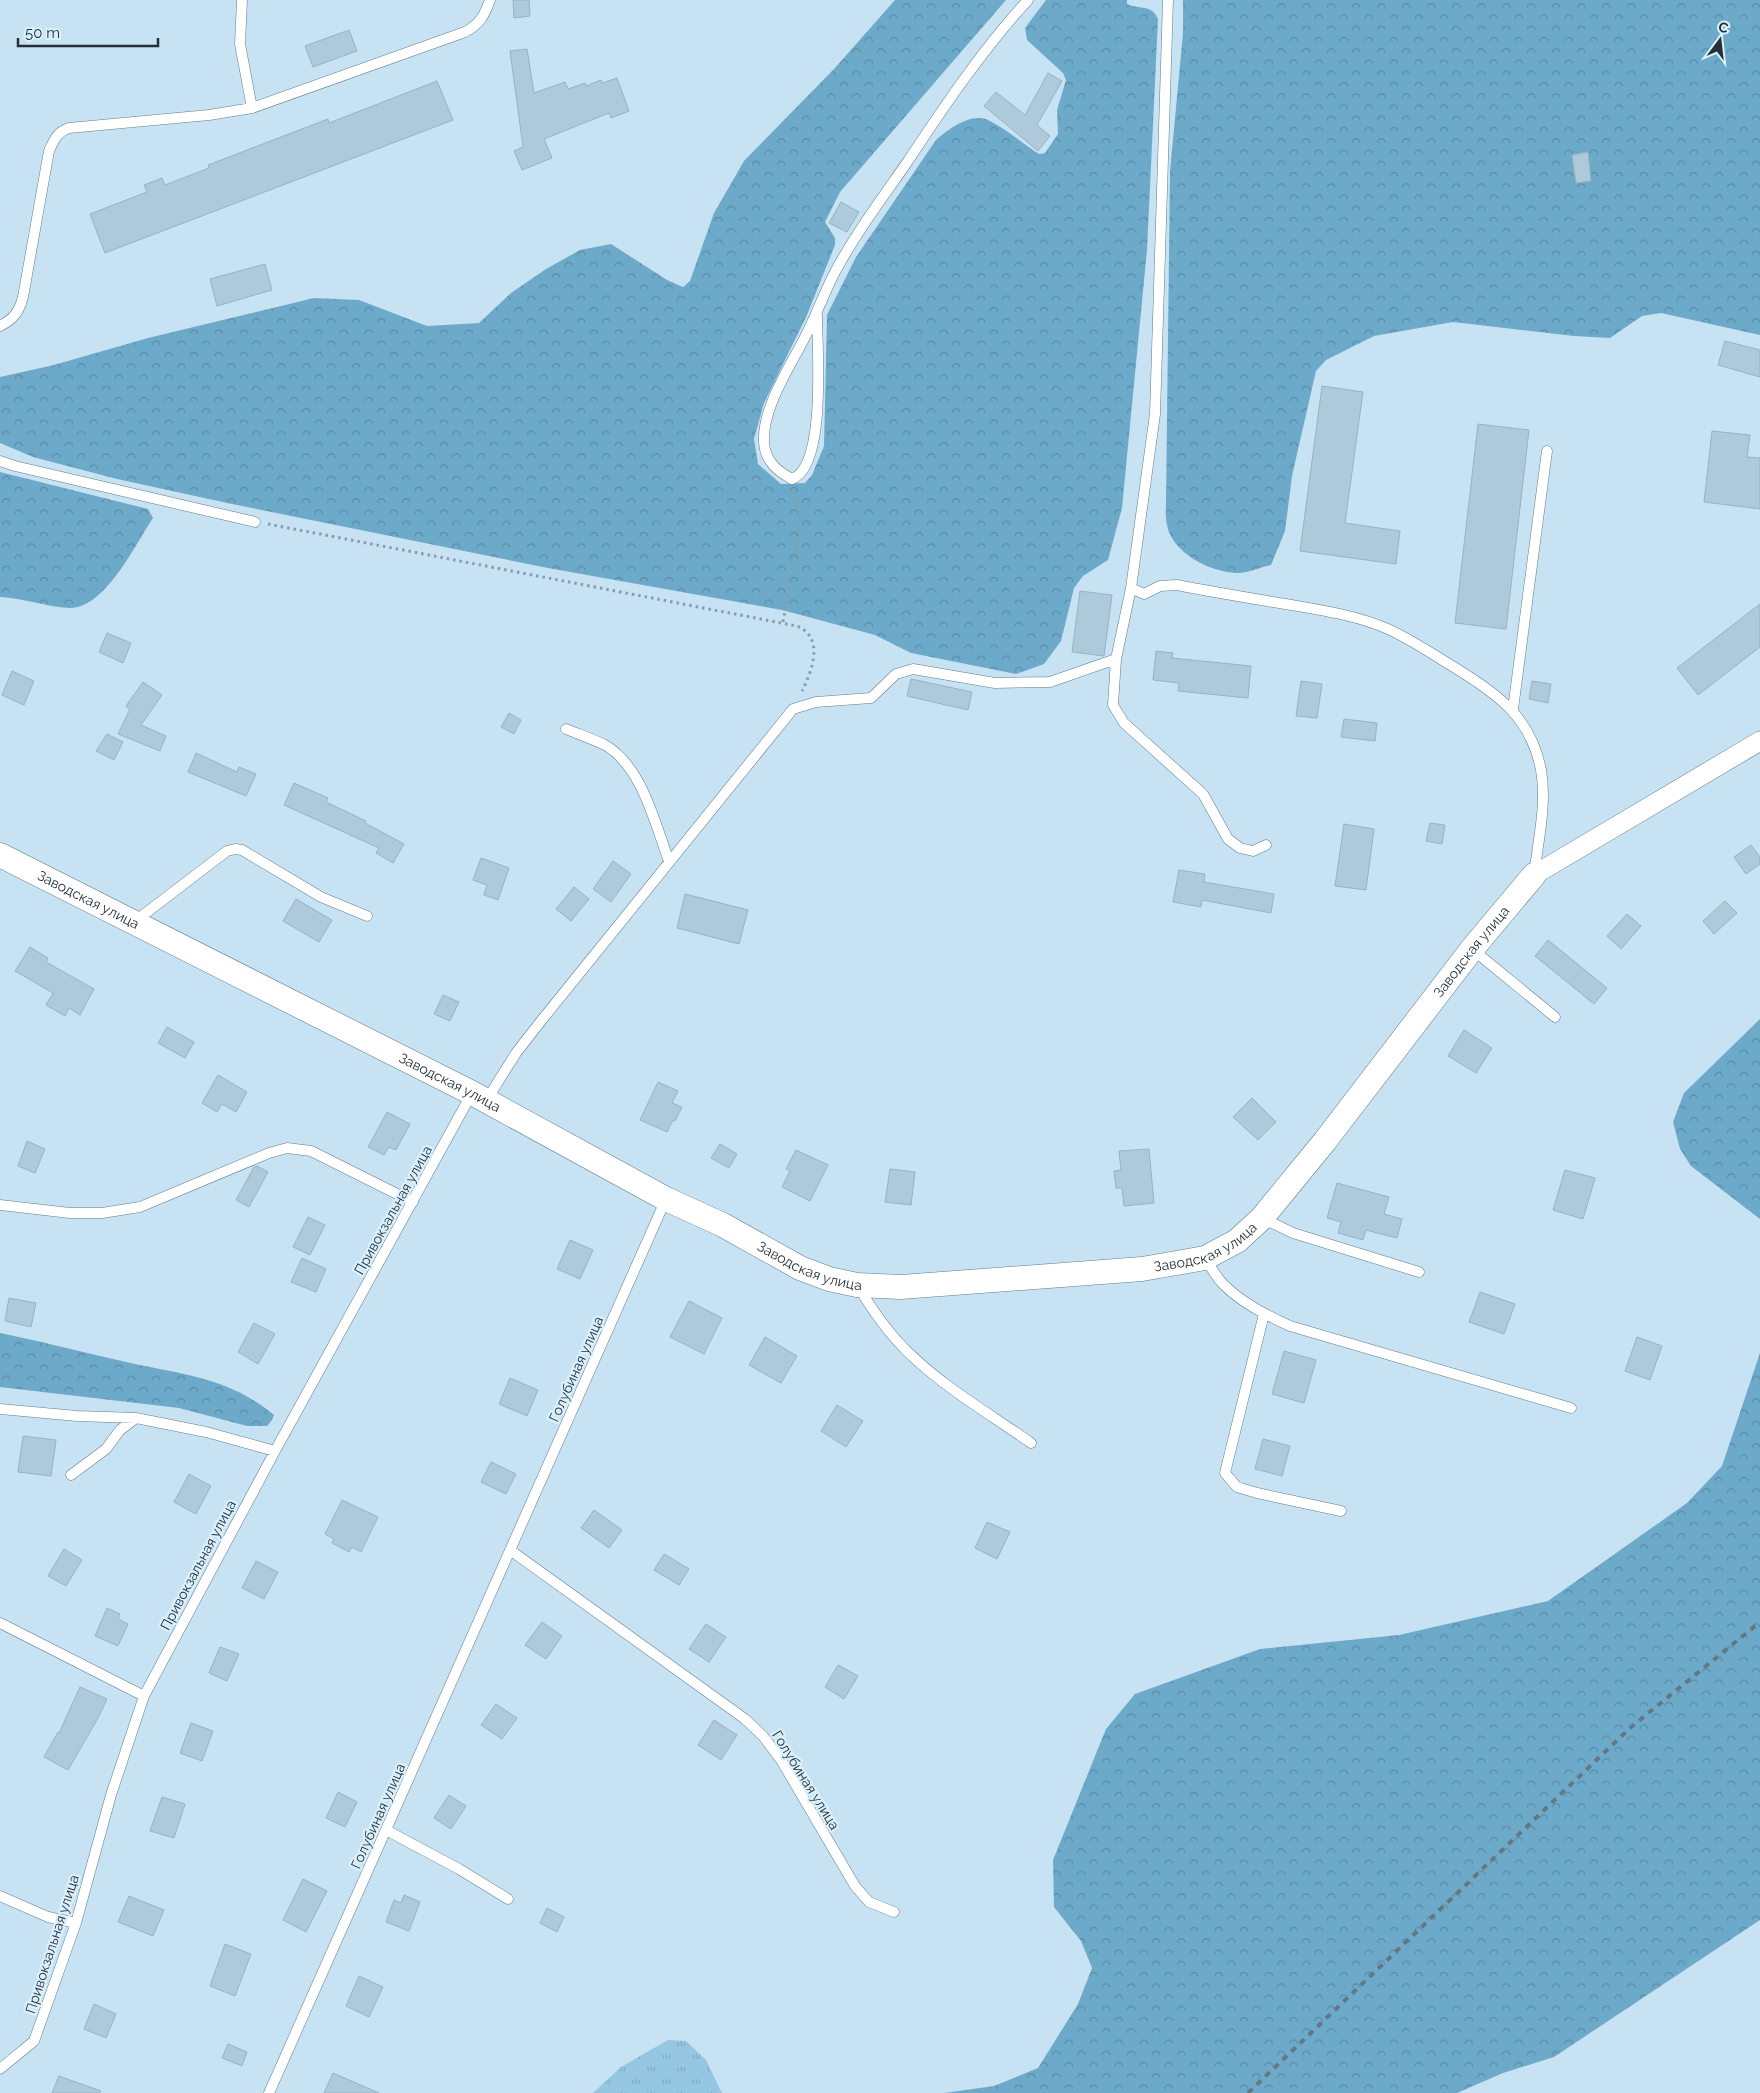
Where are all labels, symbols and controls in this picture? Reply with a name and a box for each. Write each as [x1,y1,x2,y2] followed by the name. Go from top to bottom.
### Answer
[18,15,158,47] scale bar
[1695,15,1745,65] north arrow
[1717,18,1730,37] text: С
[25,24,60,42] text: 50 m
[35,867,142,932] street label: Заводская улица
[1430,903,1513,1000] street label: Заводская улица
[396,1050,503,1115] street label: Заводская улица
[351,1143,435,1277] street label: Привокзальная улица
[1153,1219,1260,1275] street label: Заводская улица
[755,1238,862,1293] street label: Заводская улица
[546,1314,606,1424] street label: Голубиная улица
[157,1497,239,1633] street label: Привокзальная улица
[769,1728,843,1832] street label: Голубиная улица
[348,1761,408,1871] street label: Голубиная улица
[22,1873,82,2015] street label: Привокзальная улица

